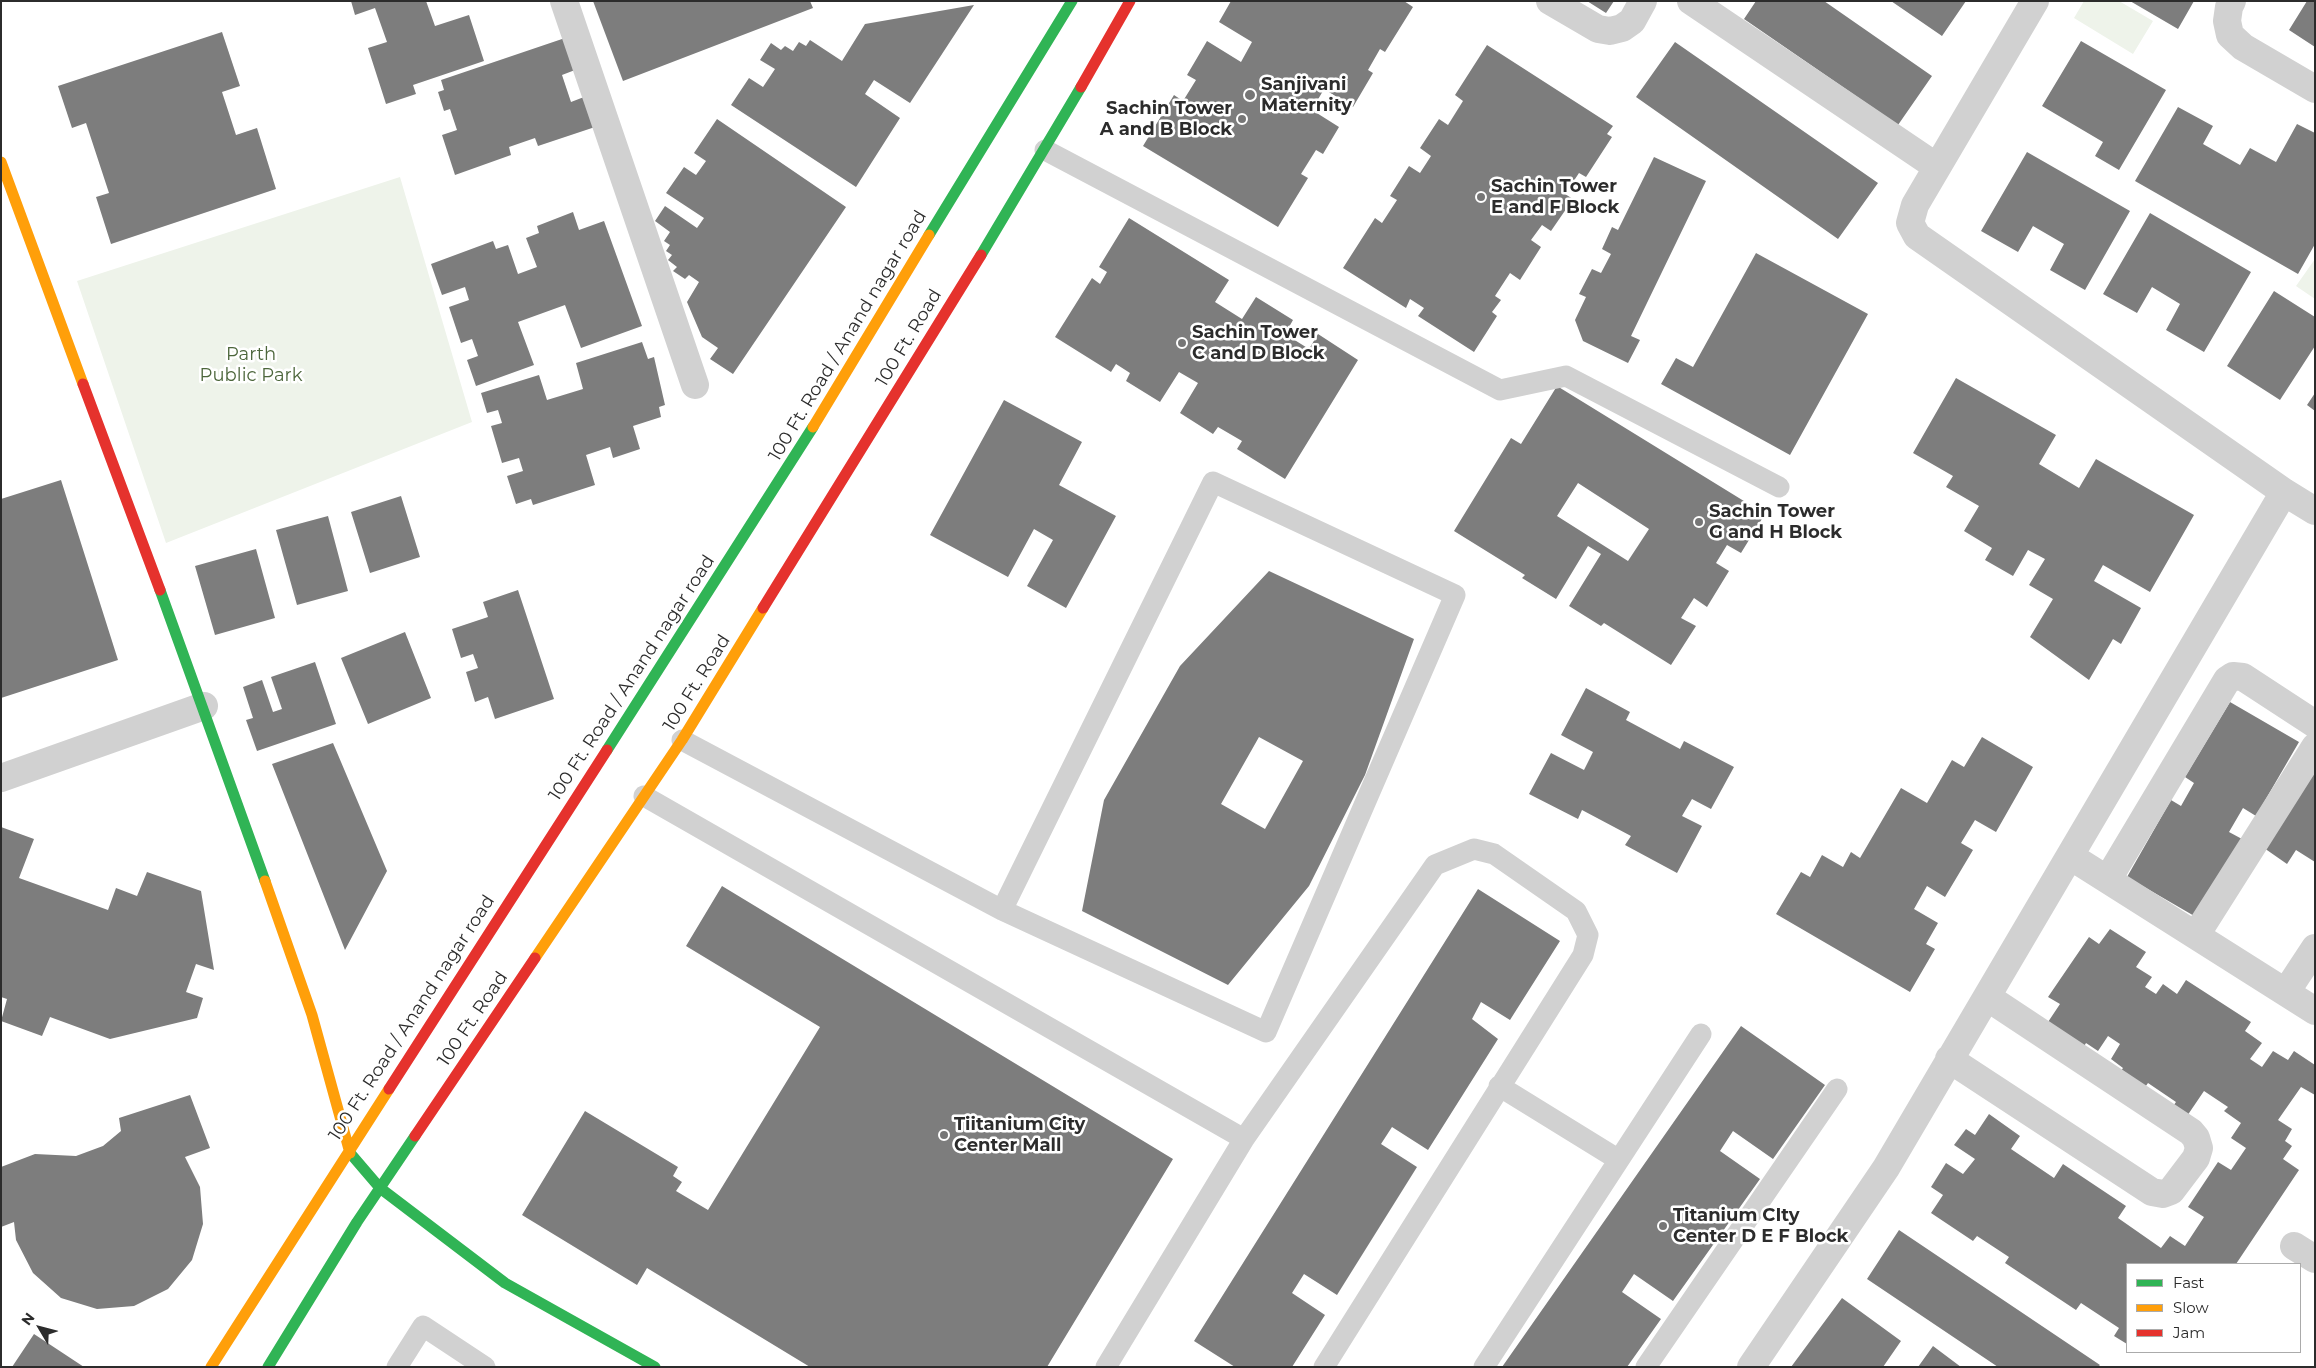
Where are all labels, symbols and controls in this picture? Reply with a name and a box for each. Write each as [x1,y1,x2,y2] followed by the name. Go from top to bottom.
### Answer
[1261,74,1352,116] place label: Sanjivani Maternity
[1243,88,1257,102] marker: Sanjivani Maternity
[1100,98,1232,140] place label: Sachin Tower A and B Block
[1236,113,1248,125] marker: Sachin Tower A and B Block
[1491,176,1619,218] place label: Sachin Tower E and F Block
[1475,191,1487,203] marker: Sachin Tower E and F Block
[764,207,932,465] street label: 100 Ft. Road / Anand nagar road
[872,285,946,391] street label: 100 Ft. Road
[1192,322,1325,364] place label: Sachin Tower C and D Block
[1176,337,1188,349] marker: Sachin Tower C and D Block
[200,344,302,386] park label: Parth Public Park
[1709,501,1842,544] place label: Sachin Tower G and H Block
[1693,516,1705,528] marker: Sachin Tower G and H Block
[544,551,720,805] street label: 100 Ft. Road / Anand nagar road
[659,631,735,735] street label: 100 Ft. Road
[324,891,500,1145] street label: 100 Ft. Road / Anand nagar road
[433,968,513,1070] street label: 100 Ft. Road
[954,1114,1085,1156] place label: Tiitanium City Center Mall
[938,1129,950,1141] marker: Tiitanium City Center Mall
[1673,1205,1848,1248] place label: Titanium CIty Center D E F Block
[1657,1220,1669,1232] marker: Titanium CIty Center D E F Block
[2126,1263,2301,1353] legend
[2173,1273,2204,1292] text: Fast
[2173,1298,2209,1317] text: Slow
[15,1303,65,1353] north arrow
[17,1309,39,1329] text: N
[2173,1323,2205,1342] text: Jam

